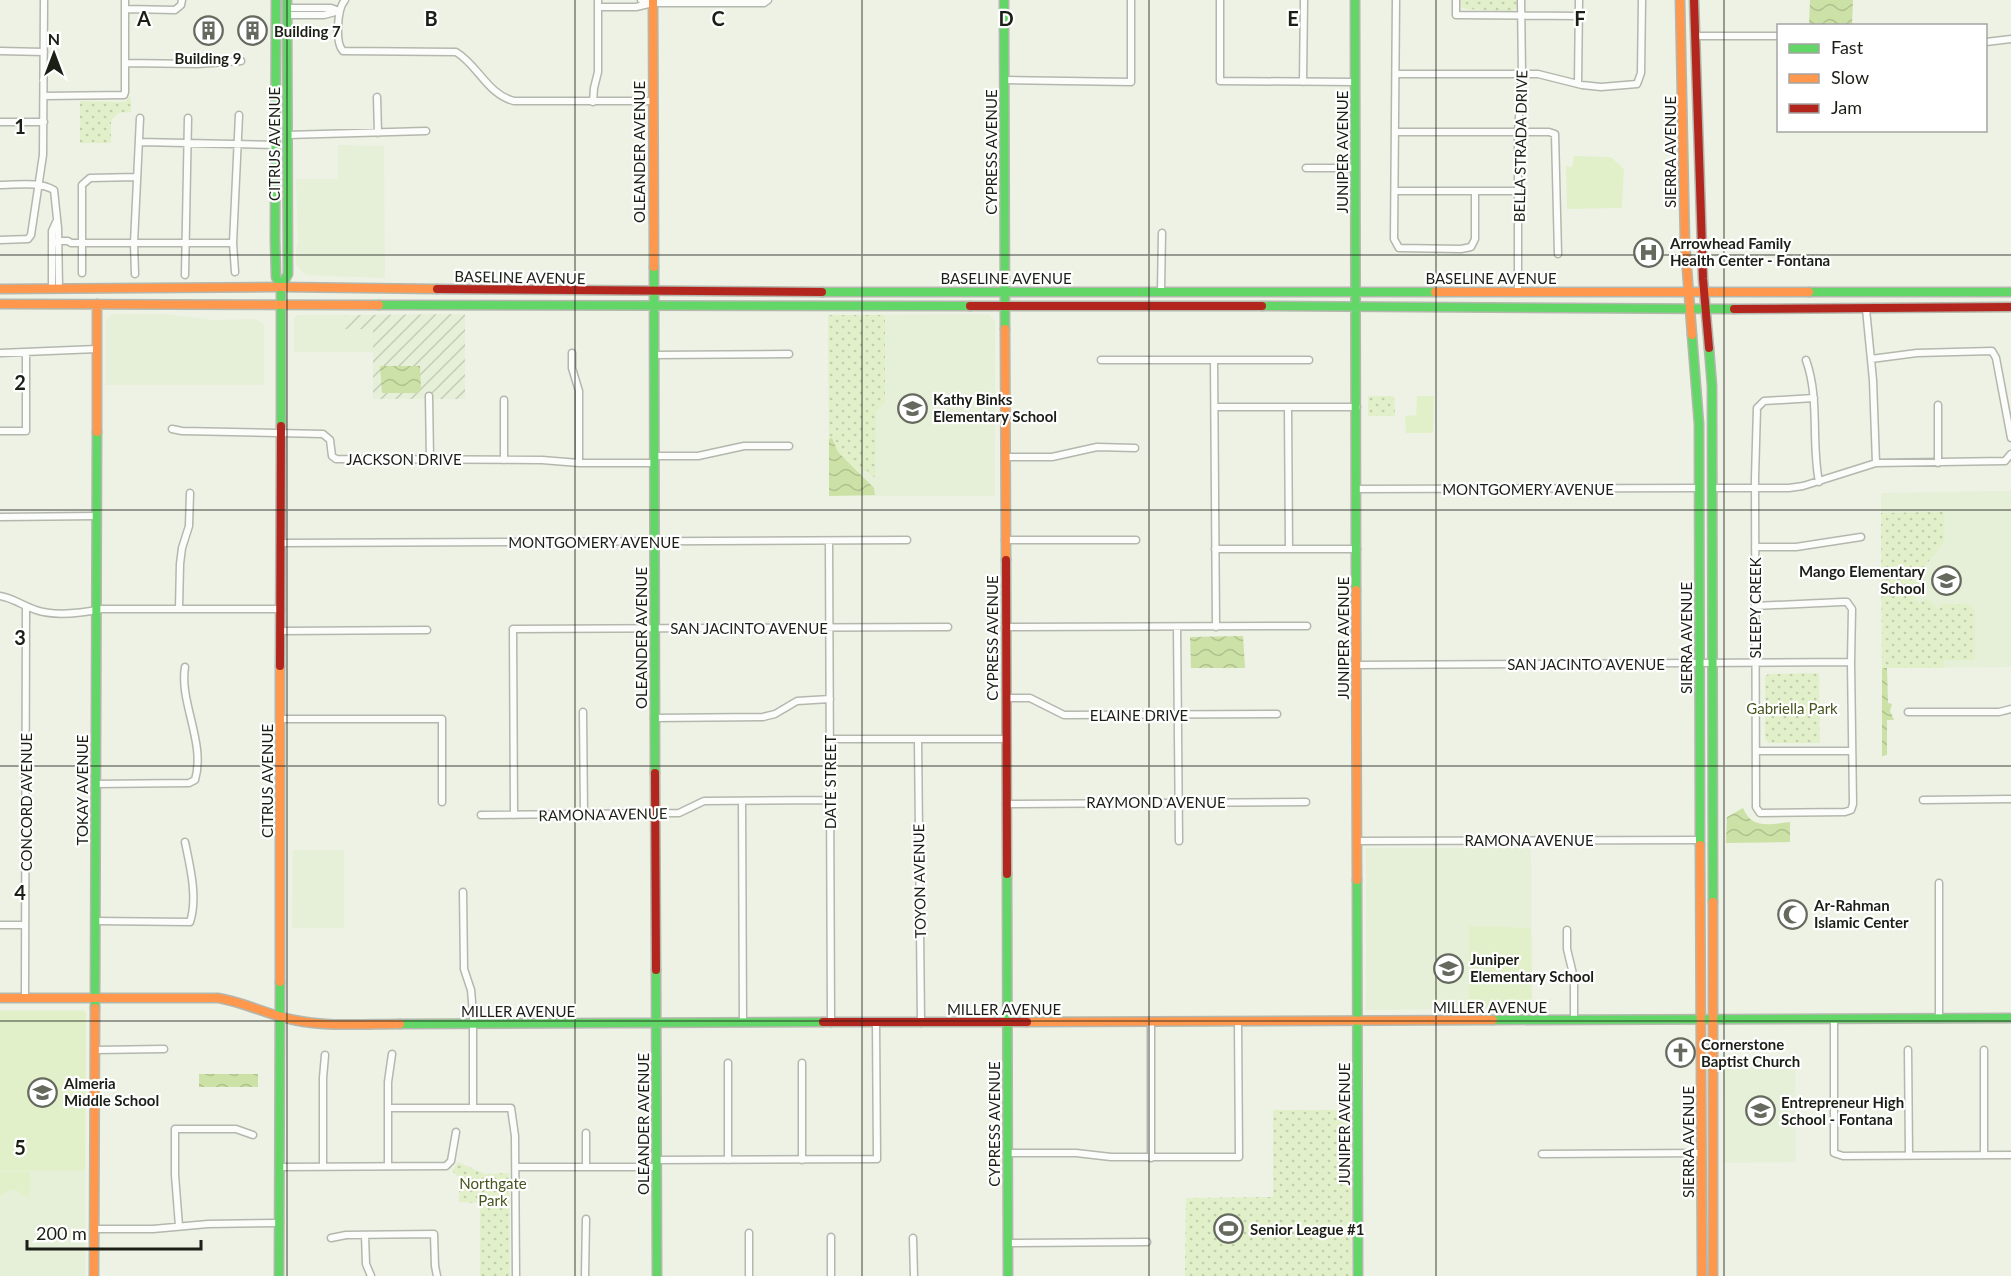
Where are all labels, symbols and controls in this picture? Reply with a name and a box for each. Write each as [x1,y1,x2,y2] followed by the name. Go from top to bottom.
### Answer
[136,6,151,30] text: A
[424,6,438,30] text: B
[711,6,725,30] text: C
[998,6,1014,30] text: D
[1287,6,1299,30] text: E
[1574,6,1586,30] text: F
[192,15,224,47] building icon: Building 9
[237,15,269,47] building icon: Building 7
[274,22,341,40] place label: Building 7
[24,24,84,84] north arrow
[1777,24,1987,132] legend
[48,29,60,48] text: N
[1831,36,1864,58] text: Fast
[175,49,241,67] place label: Building 9
[1831,66,1869,88] text: Slow
[1510,70,1530,222] street label: BELLA STRADA DRIVE
[630,81,648,223] street label: OLEANDER AVENUE
[265,87,283,201] street label: CITRUS AVENUE
[982,89,1000,215] street label: CYPRESS AVENUE
[1333,91,1351,213] street label: JUNIPER AVENUE
[1661,96,1679,208] street label: SIERRA AVENUE
[1831,96,1862,118] text: Jam
[14,114,26,138] text: 1
[1669,234,1830,269] place label: Arrowhead Family Health Center - Fontana
[1633,236,1665,268] hospital icon: Arrowhead Family Health Center - Fontana
[454,267,586,287] street label: BASELINE AVENUE
[940,269,1072,287] street label: BASELINE AVENUE
[1425,269,1557,287] street label: BASELINE AVENUE
[14,370,26,394] text: 2
[933,390,1057,425] place label: Kathy Binks Elementary School
[896,392,928,424] school or university icon: Kathy Binks Elementary School
[346,450,462,468] street label: JACKSON DRIVE
[1442,480,1614,498] street label: MONTGOMERY AVENUE
[508,533,680,551] street label: MONTGOMERY AVENUE
[1746,557,1764,659] street label: SLEEPY CREEK
[1799,562,1925,597] place label: Mango Elementary School
[1930,564,1962,596] school or university icon: Mango Elementary School
[632,567,650,709] street label: OLEANDER AVENUE
[983,575,1001,701] street label: CYPRESS AVENUE
[1334,577,1352,699] street label: JUNIPER AVENUE
[1677,582,1695,694] street label: SIERRA AVENUE
[670,619,828,637] street label: SAN JACINTO AVENUE
[14,625,26,649] text: 3
[1507,655,1665,673] street label: SAN JACINTO AVENUE
[1746,699,1838,717] park label: Gabriella Park
[1090,706,1188,724] street label: ELAINE DRIVE
[258,724,276,838] street label: CITRUS AVENUE
[17,733,35,871] street label: CONCORD AVENUE
[73,735,91,845] street label: TOKAY AVENUE
[821,735,839,829] street label: DATE STREET
[1086,793,1226,811] street label: RAYMOND AVENUE
[538,804,668,824] street label: RAMONA AVENUE
[909,823,929,939] street label: TOYON AVENUE
[1464,831,1594,849] street label: RAMONA AVENUE
[14,880,26,904] text: 4
[1813,896,1909,931] place label: Ar-Rahman Islamic Center
[1777,898,1809,930] mosque icon: Ar-Rahman Islamic Center
[1470,950,1594,985] place label: Juniper Elementary School
[1433,952,1465,984] school or university icon: Juniper Elementary School
[1433,998,1547,1016] street label: MILLER AVENUE
[947,1000,1061,1018] street label: MILLER AVENUE
[461,1002,575,1020] street label: MILLER AVENUE
[1701,1035,1800,1070] place label: Cornerstone Baptist Church
[1664,1037,1696,1069] church icon: Cornerstone Baptist Church
[634,1053,652,1195] street label: OLEANDER AVENUE
[985,1061,1003,1187] street label: CYPRESS AVENUE
[1335,1063,1353,1185] street label: JUNIPER AVENUE
[63,1074,159,1109] place label: Almeria Middle School
[27,1076,59,1108] school or university icon: Almeria Middle School
[1679,1086,1697,1198] street label: SIERRA AVENUE
[1781,1093,1904,1128] place label: Entrepreneur High School - Fontana
[1744,1095,1776,1127] school or university icon: Entrepreneur High School - Fontana
[14,1135,26,1159] text: 5
[459,1174,527,1209] park label: Northgate Park
[27,1213,201,1251] scale bar
[1213,1213,1245,1245] sports icon: Senior League #1
[1250,1220,1365,1238] place label: Senior League #1
[36,1222,87,1244] text: 200 m

